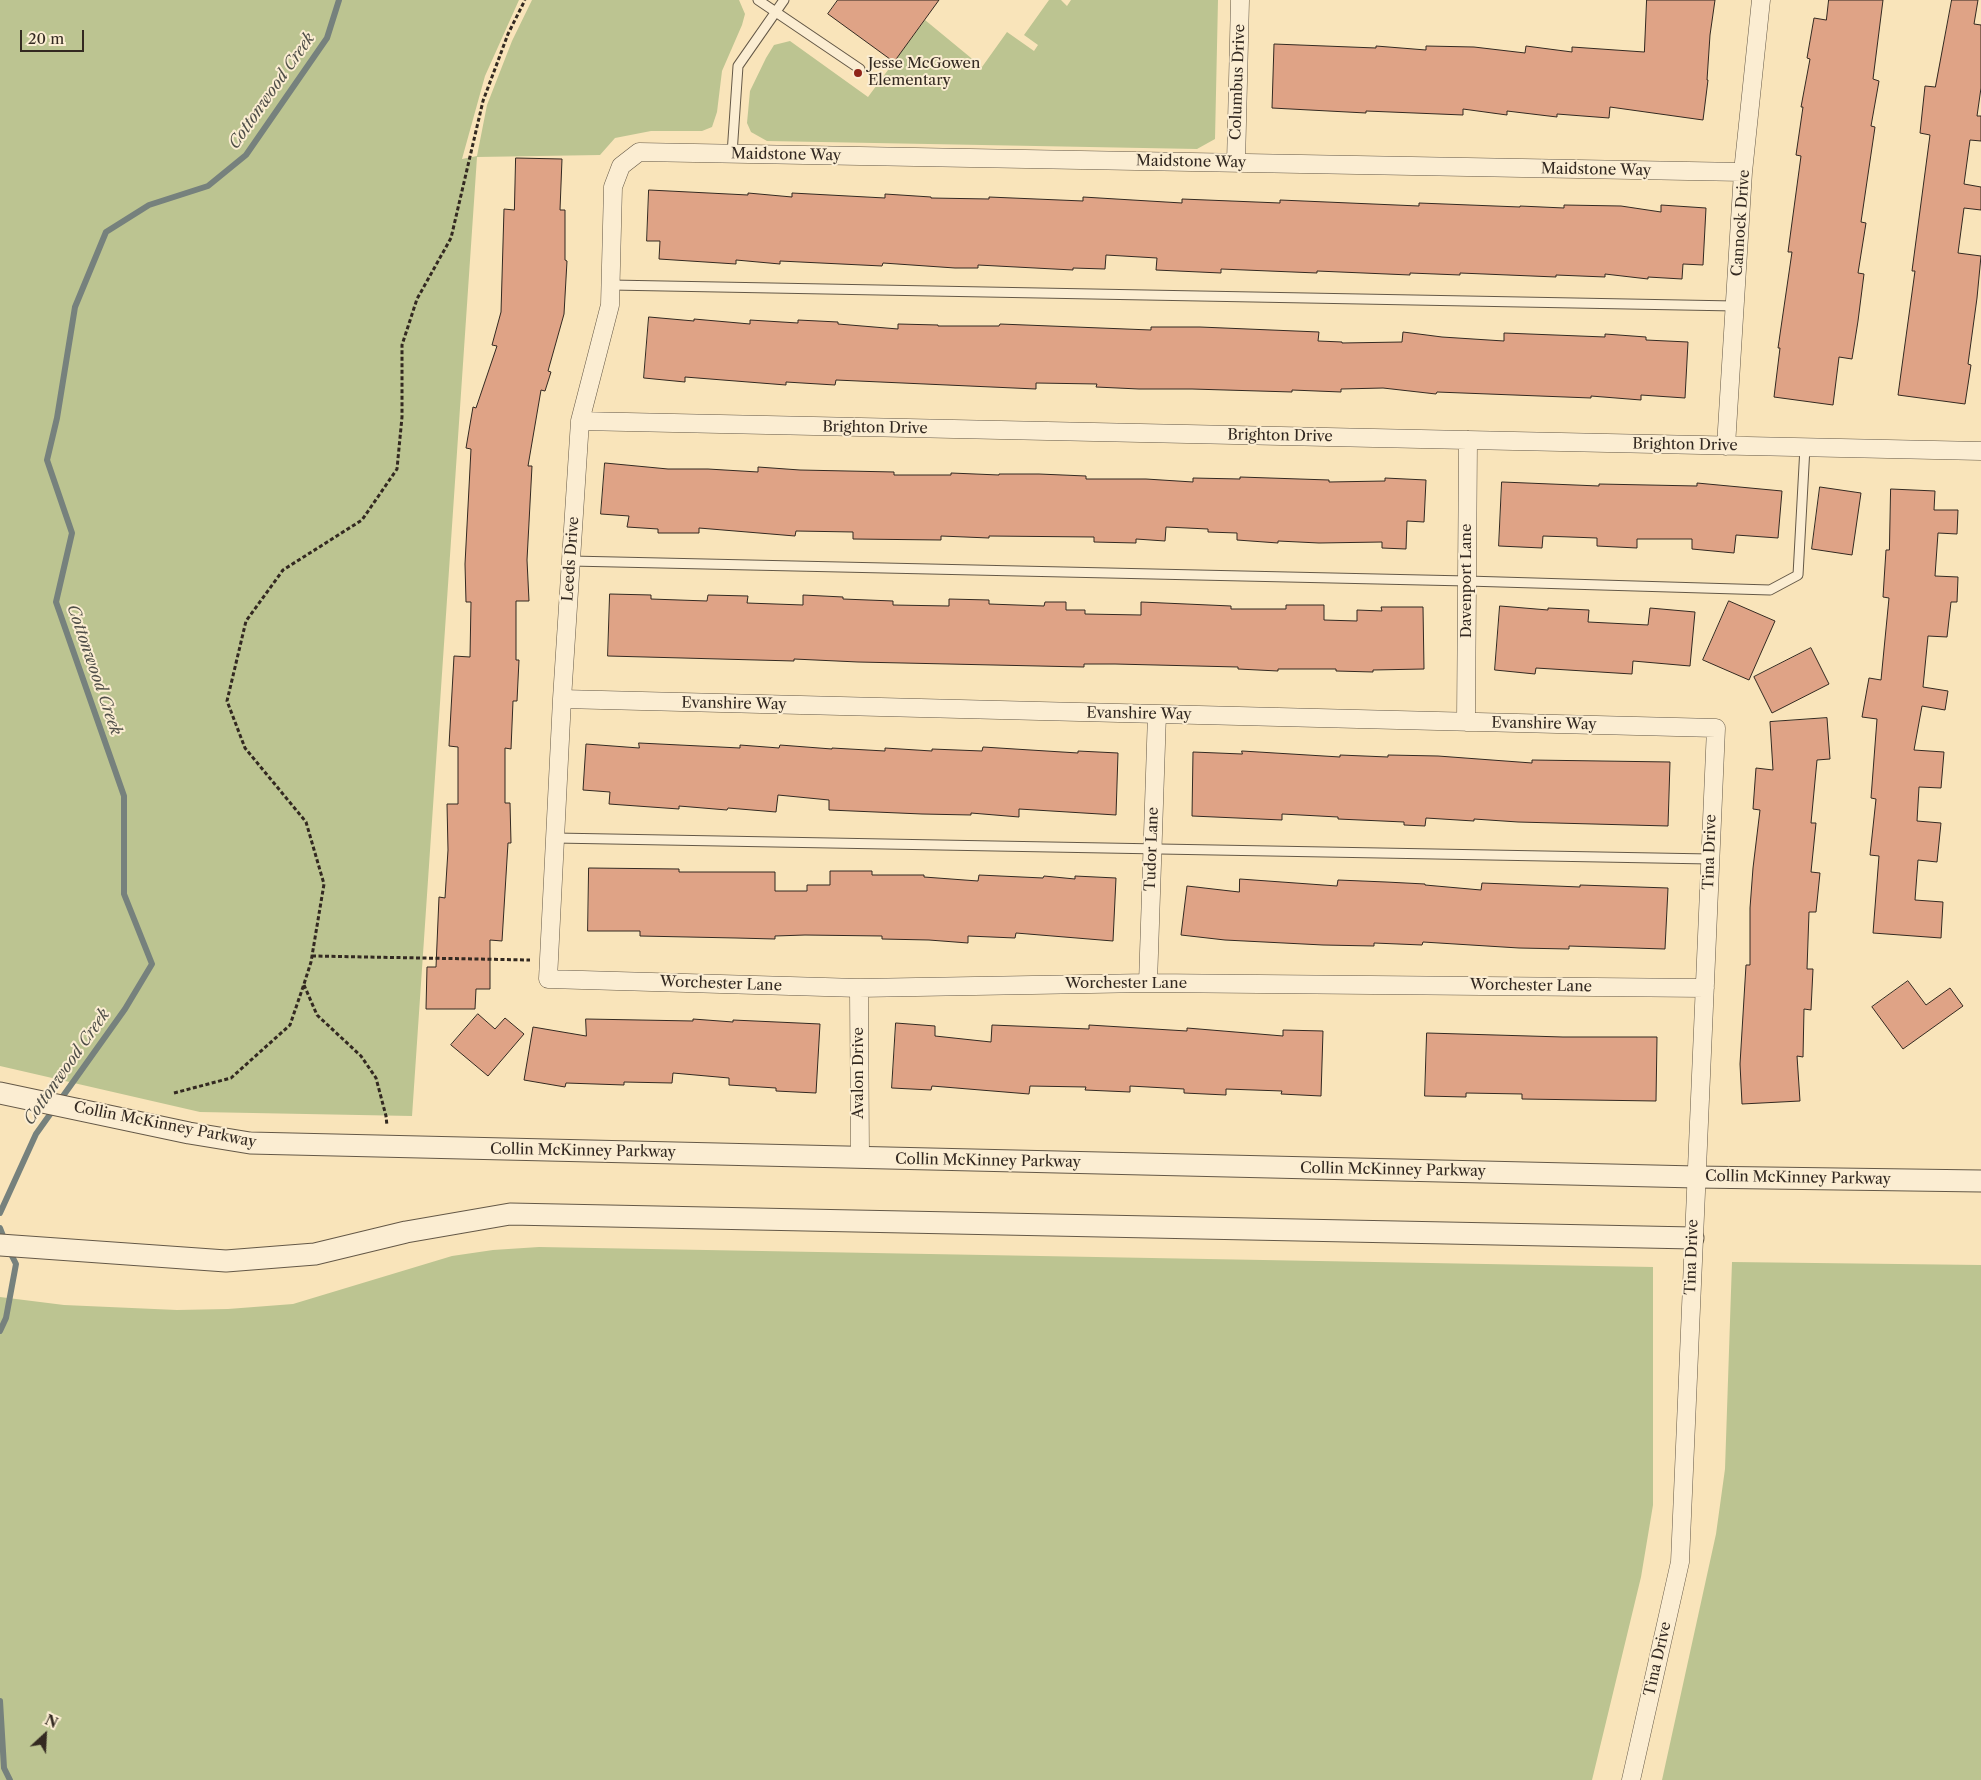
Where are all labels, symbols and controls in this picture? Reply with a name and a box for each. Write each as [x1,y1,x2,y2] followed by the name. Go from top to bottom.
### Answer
[22,20,86,52] scale bar
[1227,24,1249,140] street label: Columbus Drive
[28,29,64,48] text: 20 m
[225,29,319,153] water label: Cottonwood Creek
[868,55,980,90] place label: Jesse McGowen Elementary
[852,67,864,79] marker: Jesse McGowen Elementary
[731,145,841,165] street label: Maidstone Way
[1136,152,1246,172] street label: Maidstone Way
[1541,160,1651,180] street label: Maidstone Way
[1728,169,1754,277] street label: Cannock Drive
[822,418,928,438] street label: Brighton Drive
[1227,426,1333,446] street label: Brighton Drive
[1632,435,1738,455] street label: Brighton Drive
[559,516,583,602] street label: Leeds Drive
[1458,524,1476,638] street label: Davenport Lane
[63,602,125,738] water label: Cottonwood Creek
[681,694,787,714] street label: Evanshire Way
[1086,704,1192,724] street label: Evanshire Way
[1491,714,1597,734] street label: Evanshire Way
[1142,807,1162,891] street label: Tudor Lane
[1700,814,1720,890] street label: Tina Drive
[660,973,782,995] street label: Worchester Lane
[1065,975,1187,993] street label: Worchester Lane
[1470,976,1592,996] street label: Worchester Lane
[20,1005,114,1129] water label: Cottonwood Creek
[850,1027,868,1119] street label: Avalon Drive
[72,1098,258,1152] street label: Collin McKinney Parkway
[490,1140,676,1162] street label: Collin McKinney Parkway
[895,1150,1081,1172] street label: Collin McKinney Parkway
[1300,1159,1486,1181] street label: Collin McKinney Parkway
[1705,1167,1891,1189] street label: Collin McKinney Parkway
[1682,1219,1702,1295] street label: Tina Drive
[1641,1620,1675,1698] street label: Tina Drive
[20,1710,70,1760] north arrow
[42,1711,61,1732] text: N

